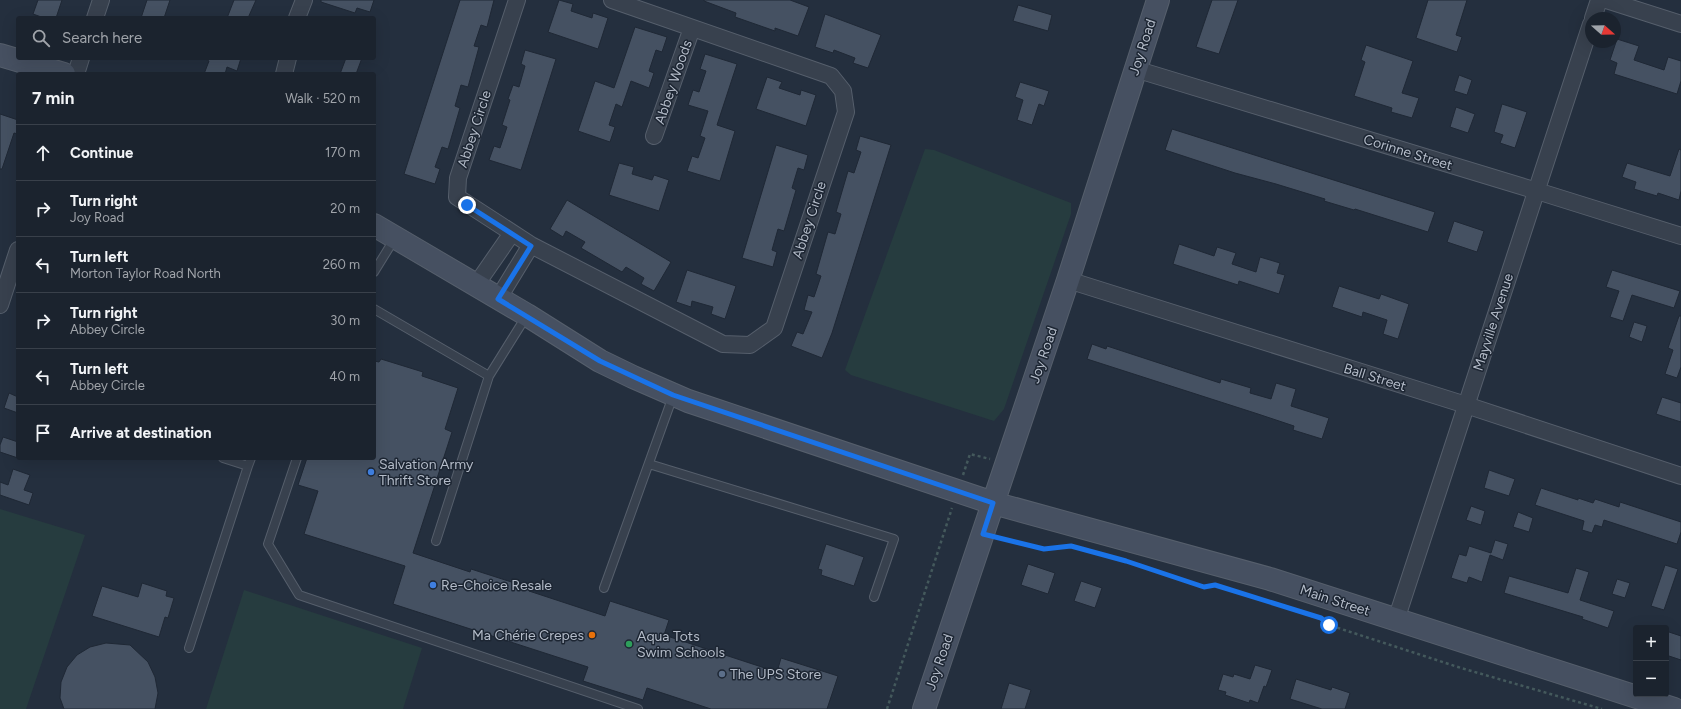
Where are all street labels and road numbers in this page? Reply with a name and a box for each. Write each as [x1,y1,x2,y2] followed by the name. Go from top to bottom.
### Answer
[1125,17,1160,77] street label: Joy Road
[651,38,696,127] street label: Abbey Woods
[454,88,495,170] street label: Abbey Circle
[1361,131,1454,174] street label: Corinne Street
[789,179,830,261] street label: Abbey Circle
[1470,271,1517,373] street label: Mayville Avenue
[1026,325,1061,385] street label: Joy Road
[1342,360,1408,395] street label: Ball Street
[1298,581,1372,620] street label: Main Street
[922,632,957,692] street label: Joy Road

